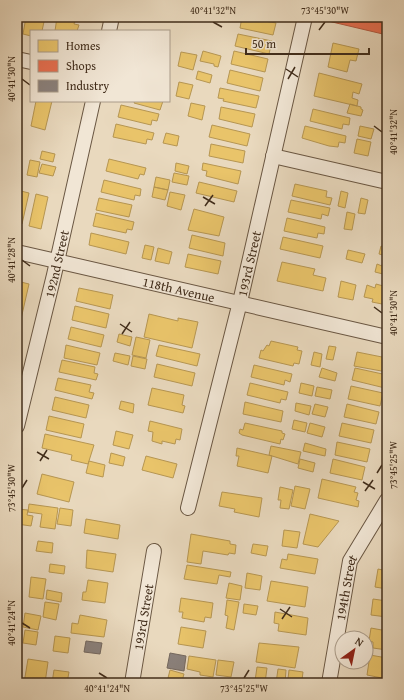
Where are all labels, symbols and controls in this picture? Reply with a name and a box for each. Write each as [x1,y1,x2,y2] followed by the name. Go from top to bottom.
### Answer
[190,3,236,18] text: 40°41'32"N
[301,3,349,18] text: 73°45'30"W
[30,30,170,102] legend
[246,30,369,56] scale bar
[252,35,276,52] text: 50 m
[66,37,101,54] text: Homes
[4,56,19,102] text: 40°41'30"N
[66,57,96,74] text: Shops
[66,77,109,94] text: Industry
[386,109,401,155] text: 40°41'32"N
[39,228,73,300] street label: 192nd Street
[232,228,266,298] street label: 193rd Street
[4,237,19,283] text: 40°41'28"N
[141,272,217,307] street label: 118th Avenue
[386,290,401,336] text: 40°41'30"N
[386,441,401,489] text: 73°45'25"W
[4,464,19,512] text: 73°45'30"W
[330,550,362,622] street label: 194th Street
[128,582,158,651] street label: 193rd Street
[4,600,19,646] text: 40°41'24"N
[334,630,374,670] north arrow
[352,633,367,651] text: N
[84,681,130,696] text: 40°41'24"N
[220,681,268,696] text: 73°45'25"W

